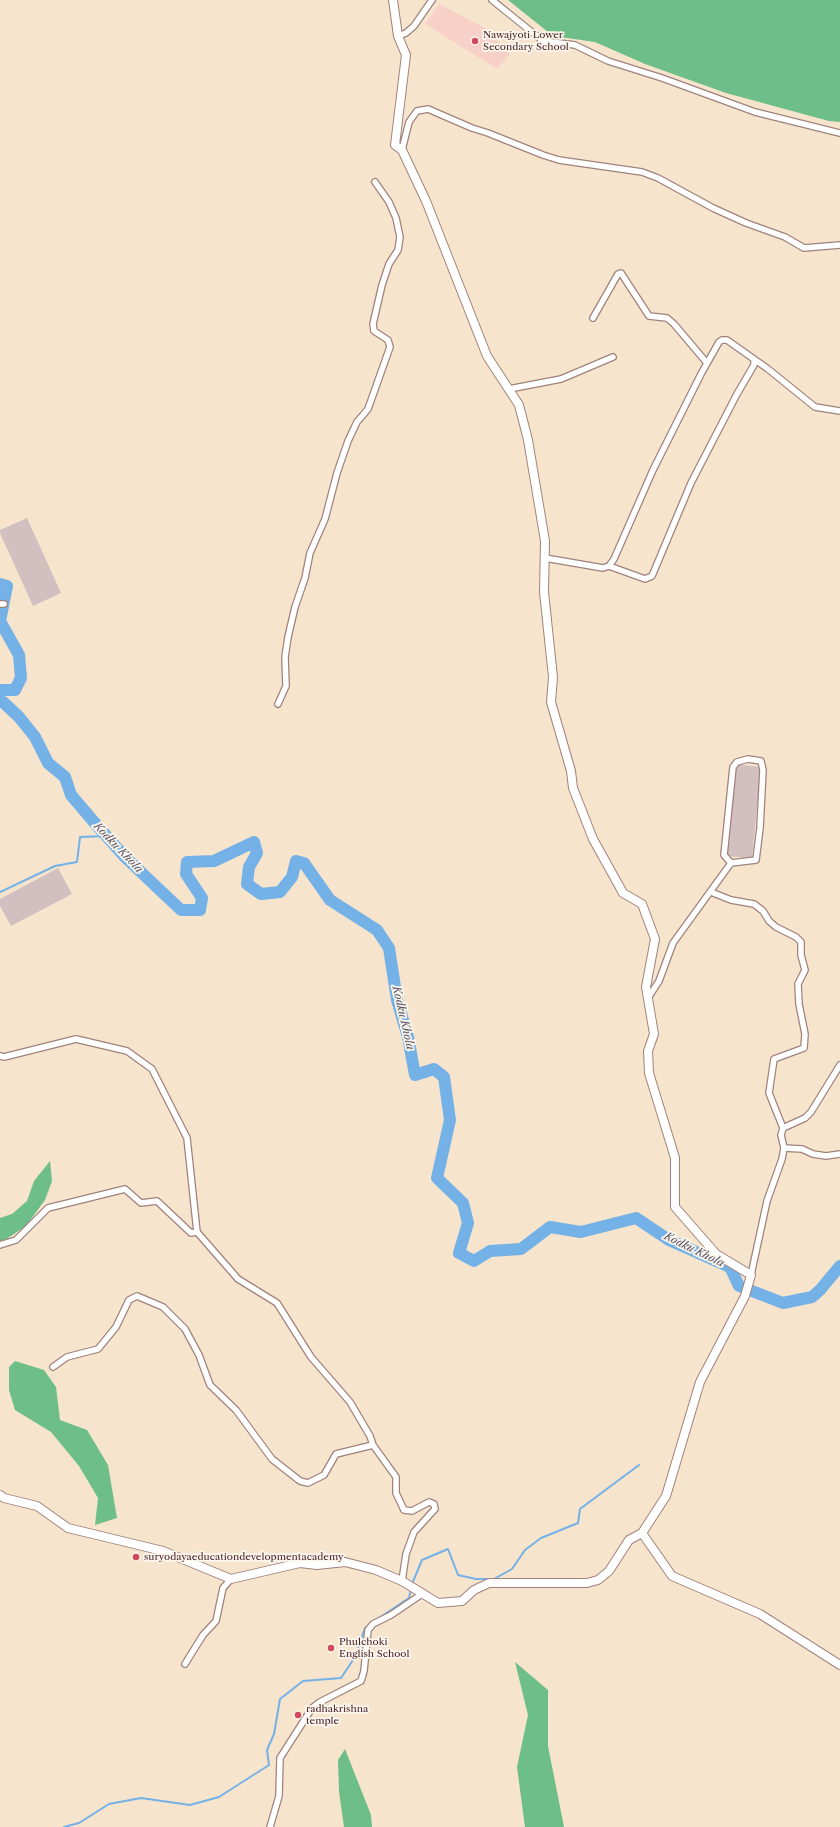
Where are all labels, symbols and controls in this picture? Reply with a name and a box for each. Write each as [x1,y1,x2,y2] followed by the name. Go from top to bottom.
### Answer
[483,29,569,52] place label: Nawajyoti Lower Secondary School
[470,36,480,46] marker: Nawajyoti Lower Secondary School
[91,820,145,876] water label: Kodku Khola
[389,985,417,1051] water label: Kodku Khola
[662,1230,726,1270] water label: Kodku Khola
[144,1551,344,1563] place label: suryodayaeducationdevelopmentacademy
[131,1552,141,1562] marker: suryodayaeducationdevelopmentacademy
[339,1636,409,1660] place label: Phulchoki English School
[326,1643,336,1653] marker: Phulchoki English School
[306,1703,368,1726] place label: radhakrishna temple
[293,1710,303,1720] marker: radhakrishna temple

